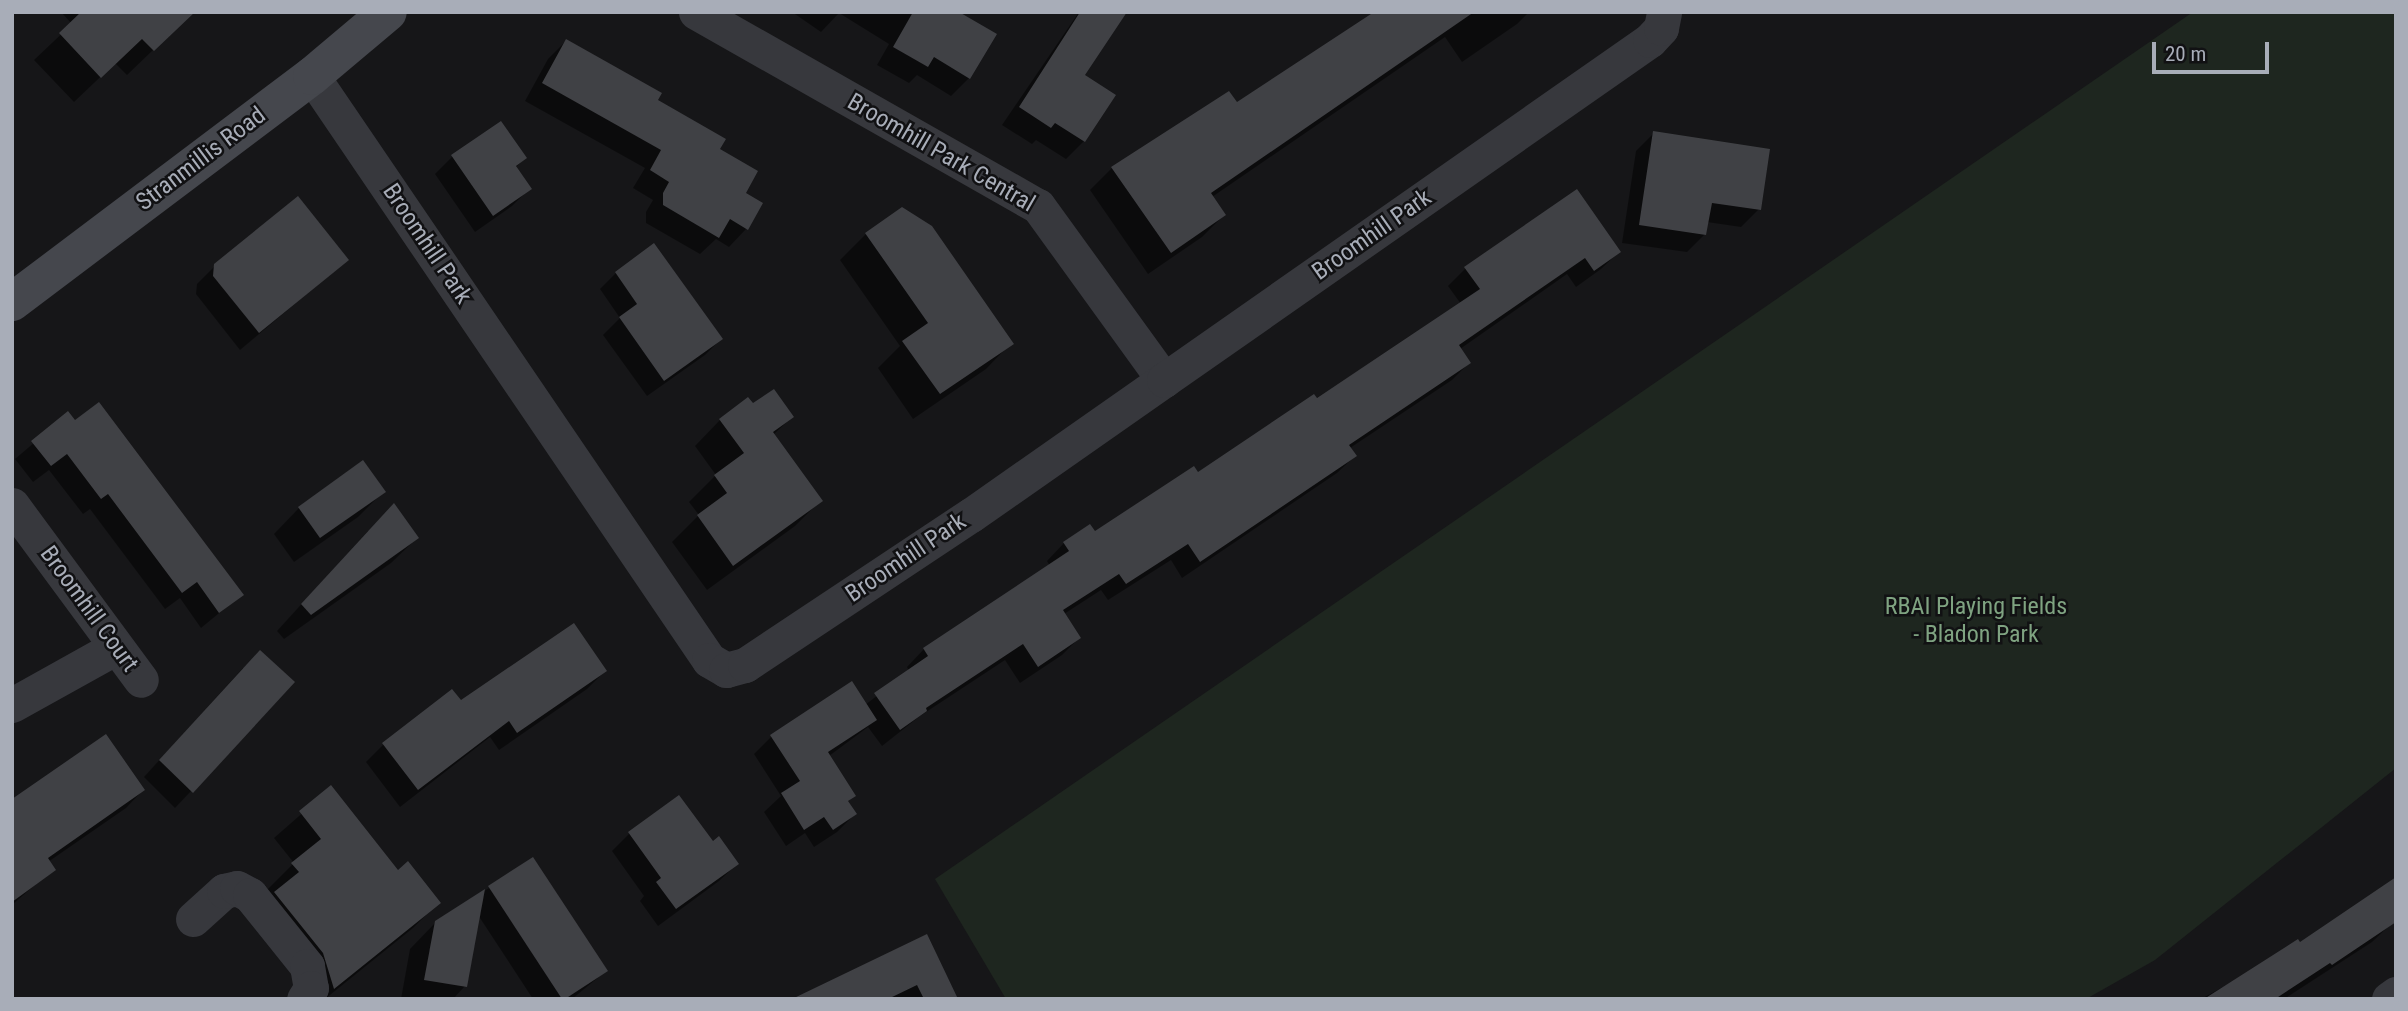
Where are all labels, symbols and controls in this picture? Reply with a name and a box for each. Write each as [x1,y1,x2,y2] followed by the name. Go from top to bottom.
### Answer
[2156,28,2273,72] scale bar
[2165,42,2206,66] text: 20 m
[842,88,1040,218] street label: Broomhill Park Central
[131,101,271,217] street label: Stranmillis Road
[376,178,478,310] street label: Broomhill Park
[1307,183,1437,287] street label: Broomhill Park
[840,507,972,609] street label: Broomhill Park
[34,541,144,677] street label: Broomhill Court
[1885,593,2067,649] park label: RBAI Playing Fields - Bladon Park

